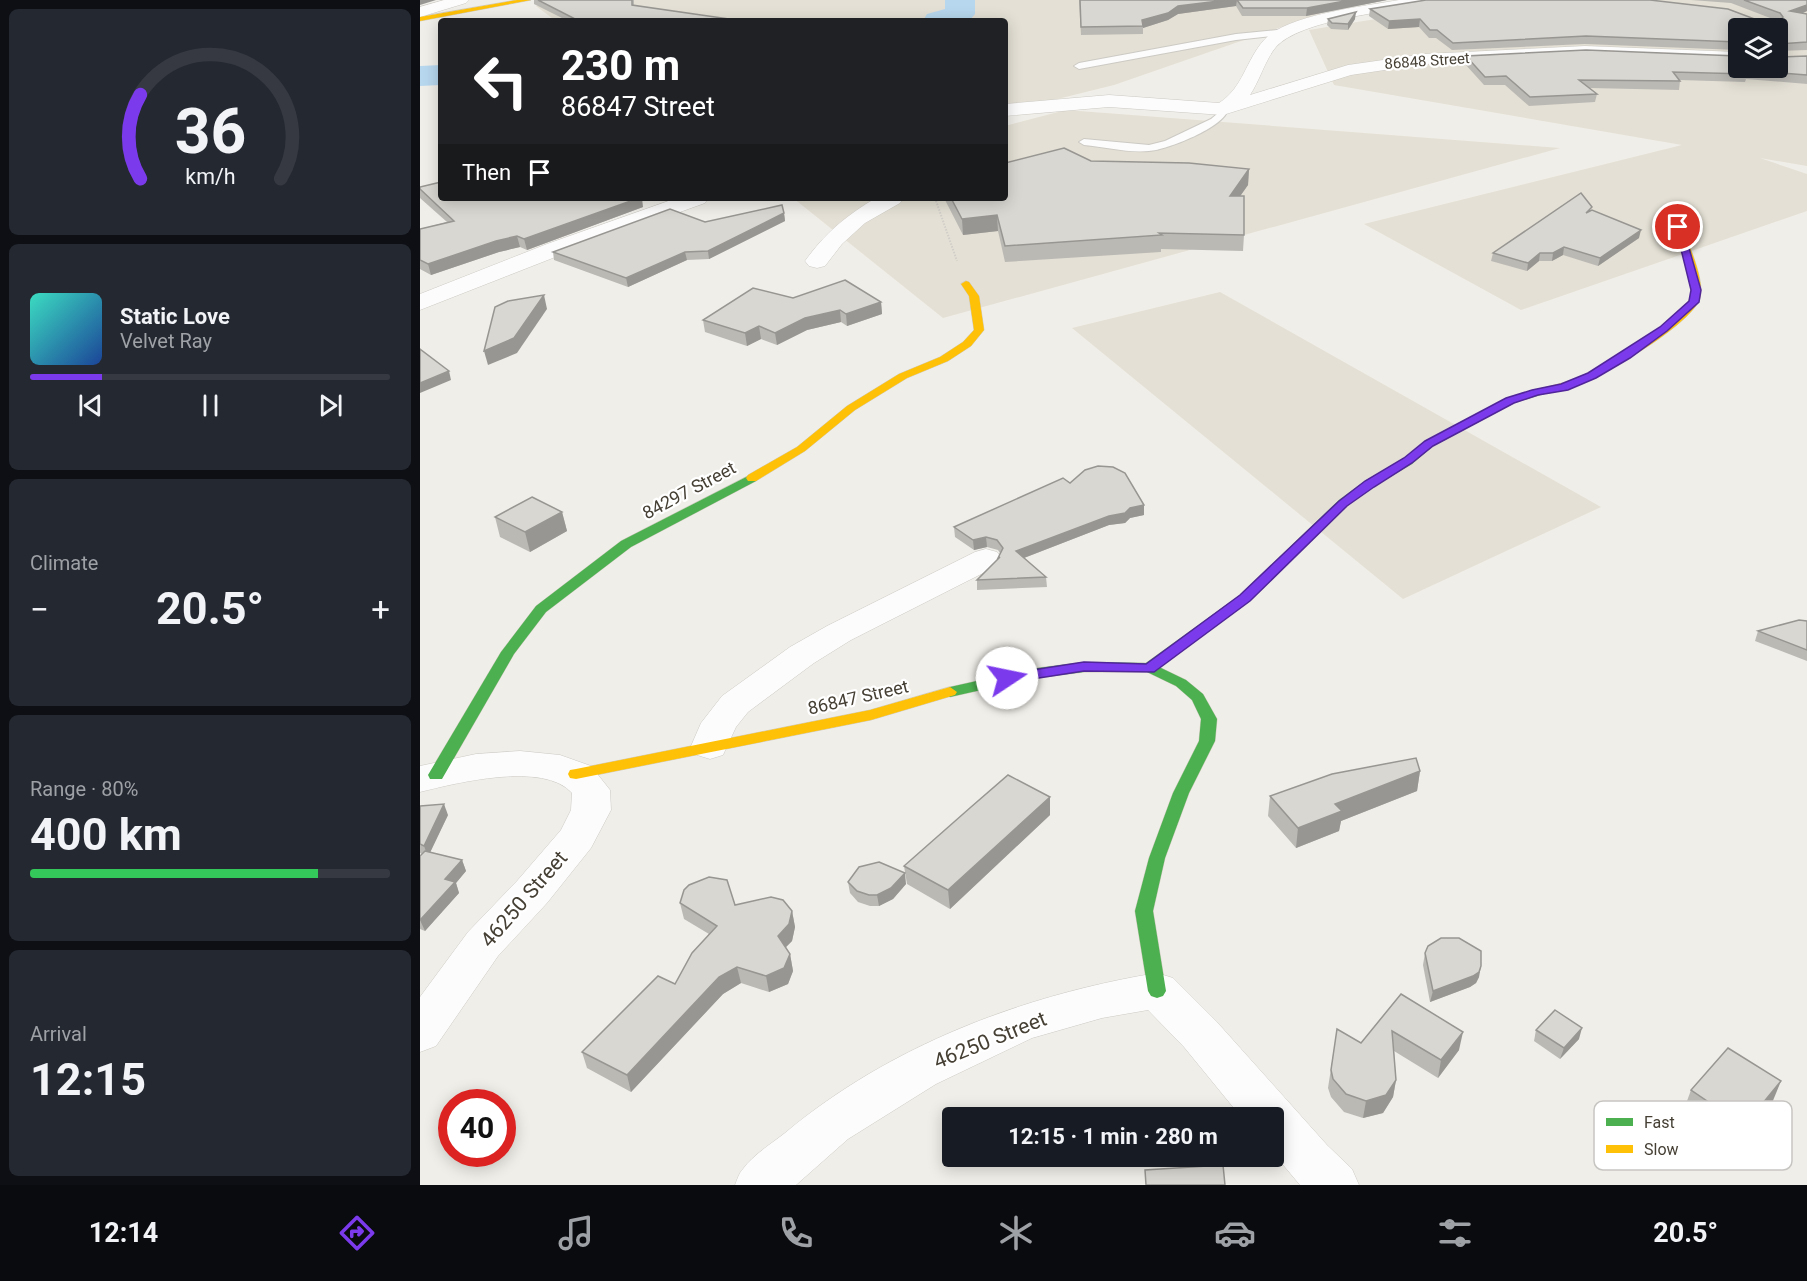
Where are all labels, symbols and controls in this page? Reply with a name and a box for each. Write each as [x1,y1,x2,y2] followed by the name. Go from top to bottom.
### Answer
[1728,18,1788,78] map controls
[1728,18,1788,78] button: layers
[561,41,680,90] text: 230 m
[462,42,540,120] icon: left
[1384,49,1470,73] street label: 86848 Street
[561,91,715,123] text: 86847 Street
[174,95,246,168] text: 36
[523,156,556,189] icon: arrive
[462,160,511,185] text: Then
[185,164,235,189] text: km/h
[1652,201,1703,252] pin
[1661,210,1694,243] icon: arrive
[120,304,230,329] text: Static Love
[120,329,212,353] text: Velvet Ray
[74,389,107,422] icon: previous
[194,389,227,422] icon: pause
[314,389,347,422] icon: next
[639,457,739,523] street label: 84297 Street
[30,551,98,575] text: Climate
[156,582,264,635] text: 20.5°
[30,590,49,629] text: −
[371,590,390,629] text: +
[975,646,1039,710] position arrow
[806,675,910,719] street label: 86847 Street
[30,777,138,801] text: Range · 80%
[30,808,182,861] text: 400 km
[476,846,572,952] street label: 46250 Street
[930,1006,1050,1074] street label: 46250 Street
[30,1022,87,1046] text: Arrival
[30,1053,146,1106] text: 12:15
[438,1089,516,1167] speed limit sign: 40
[1594,1101,1792,1170] legend
[1644,1113,1675,1132] text: Fast
[1008,1124,1218,1149] text: 12:15 · 1 min · 280 m
[1644,1140,1679,1159] text: Slow
[336,1212,378,1254] icon: directions
[555,1212,597,1254] icon: music
[775,1212,817,1254] icon: phone
[995,1212,1037,1254] icon: climate
[1214,1212,1256,1254] icon: car
[1434,1212,1476,1254] icon: filters
[89,1217,158,1249] text: 12:14
[1653,1217,1718,1249] text: 20.5°

